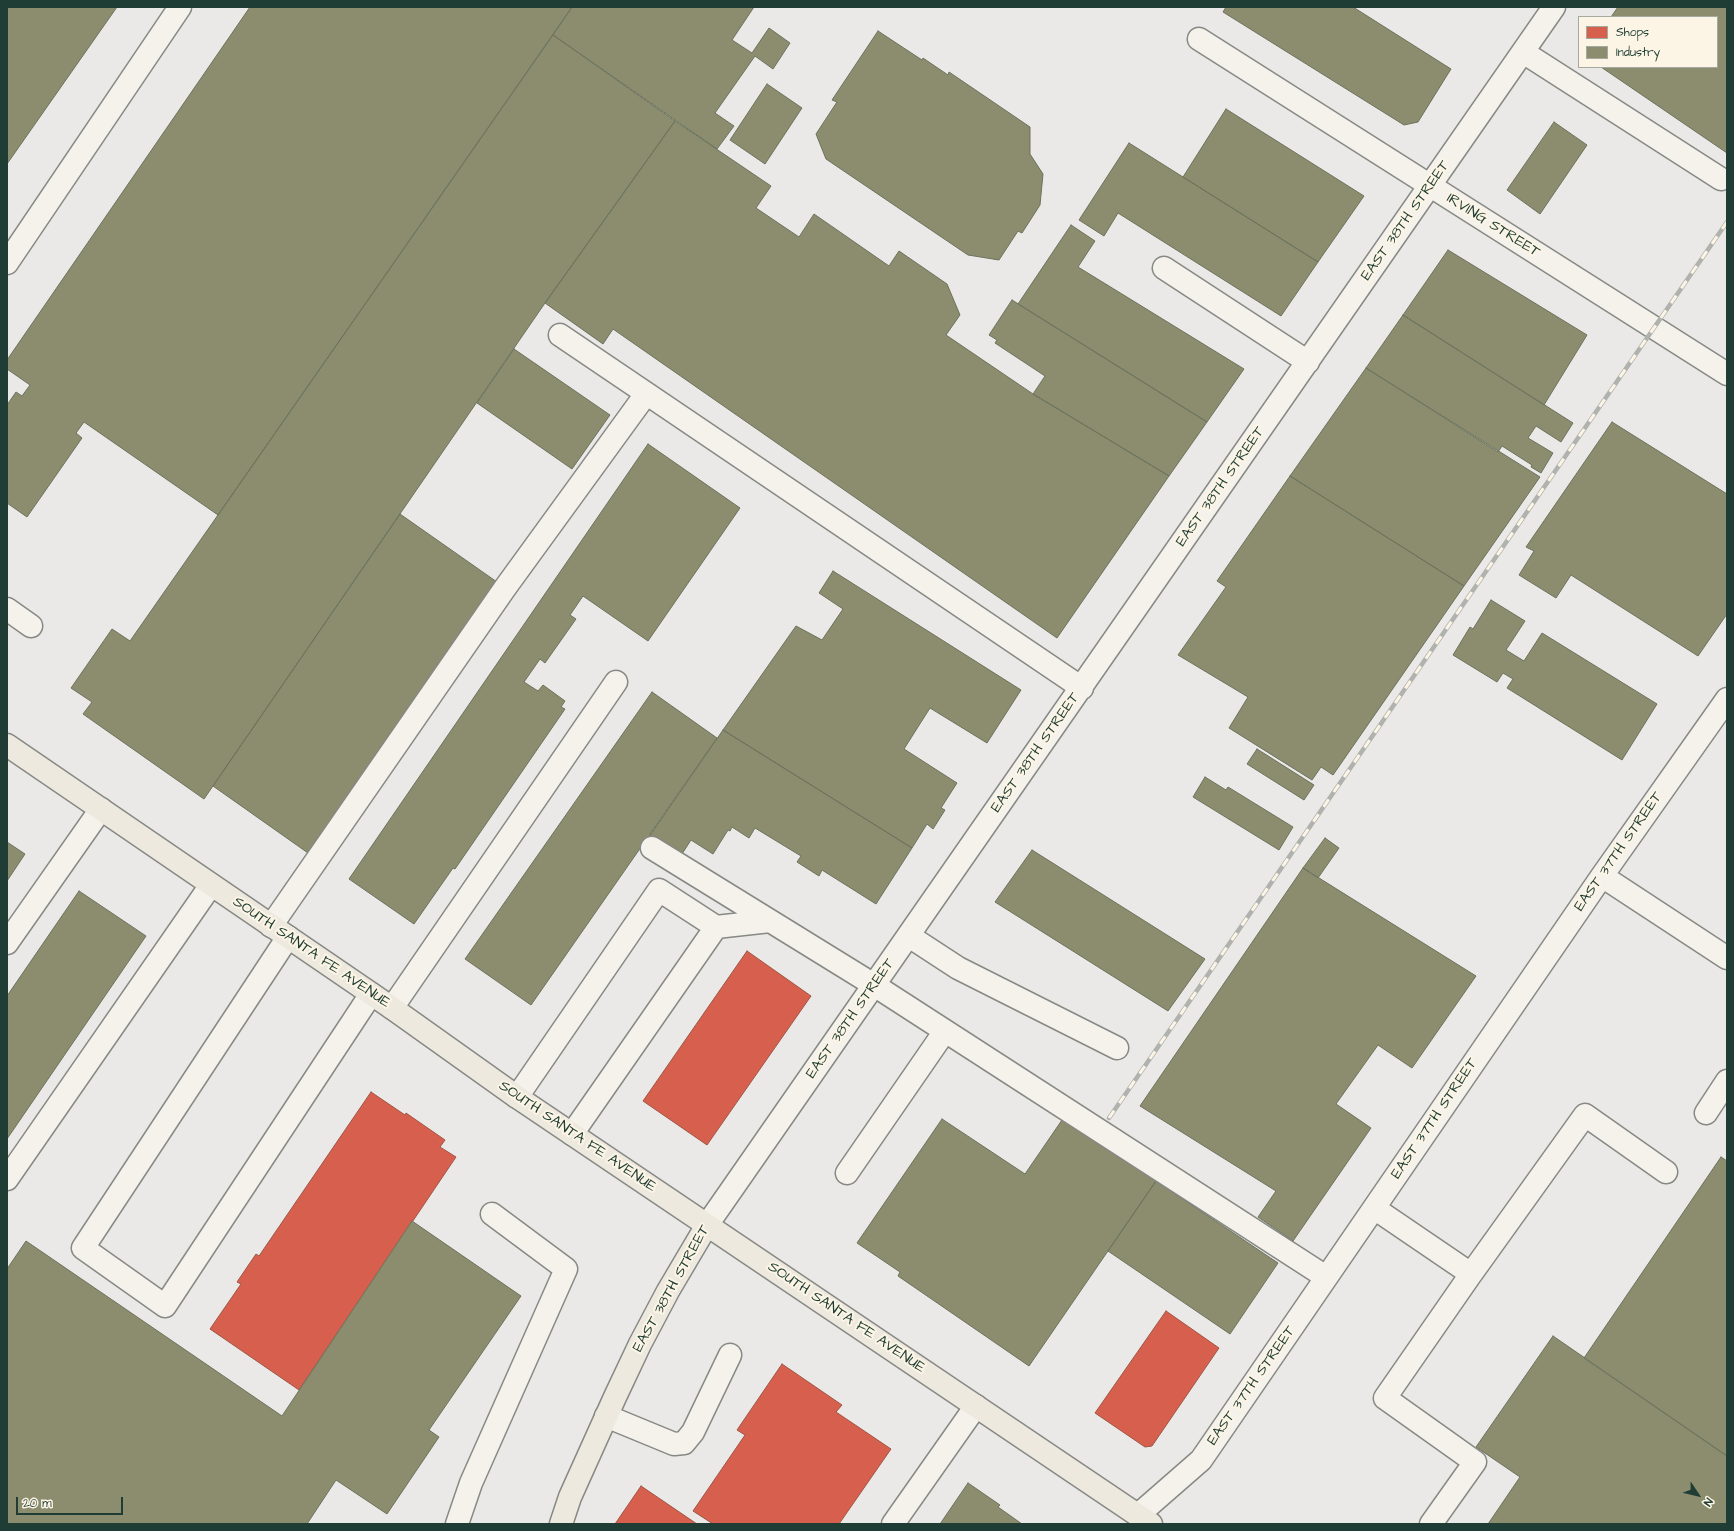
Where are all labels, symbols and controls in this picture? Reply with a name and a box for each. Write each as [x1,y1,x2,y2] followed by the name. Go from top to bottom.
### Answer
[1578,16,1718,68] legend
[1616,24,1649,41] text: Shops
[1616,44,1660,61] text: Industry
[1358,158,1454,284] street label: EAST 38TH STREET
[1443,190,1543,262] street label: IRVING STREET
[1173,424,1269,550] street label: EAST 38TH STREET
[988,690,1084,816] street label: EAST 38TH STREET
[1571,789,1667,915] street label: EAST 37TH STREET
[229,894,393,1012] street label: SOUTH SANTA FE AVENUE
[803,956,899,1082] street label: EAST 38TH STREET
[1388,1055,1482,1183] street label: EAST 37TH STREET
[495,1078,659,1196] street label: SOUTH SANTA FE AVENUE
[630,1223,714,1355] street label: EAST 38TH STREET
[764,1259,928,1377] street label: SOUTH SANTA FE AVENUE
[1204,1323,1300,1449] street label: EAST 37TH STREET
[1678,1475,1718,1515] north arrow
[18,1489,125,1515] scale bar
[23,1495,52,1512] text: 20 m
[1700,1495,1716,1509] text: N

